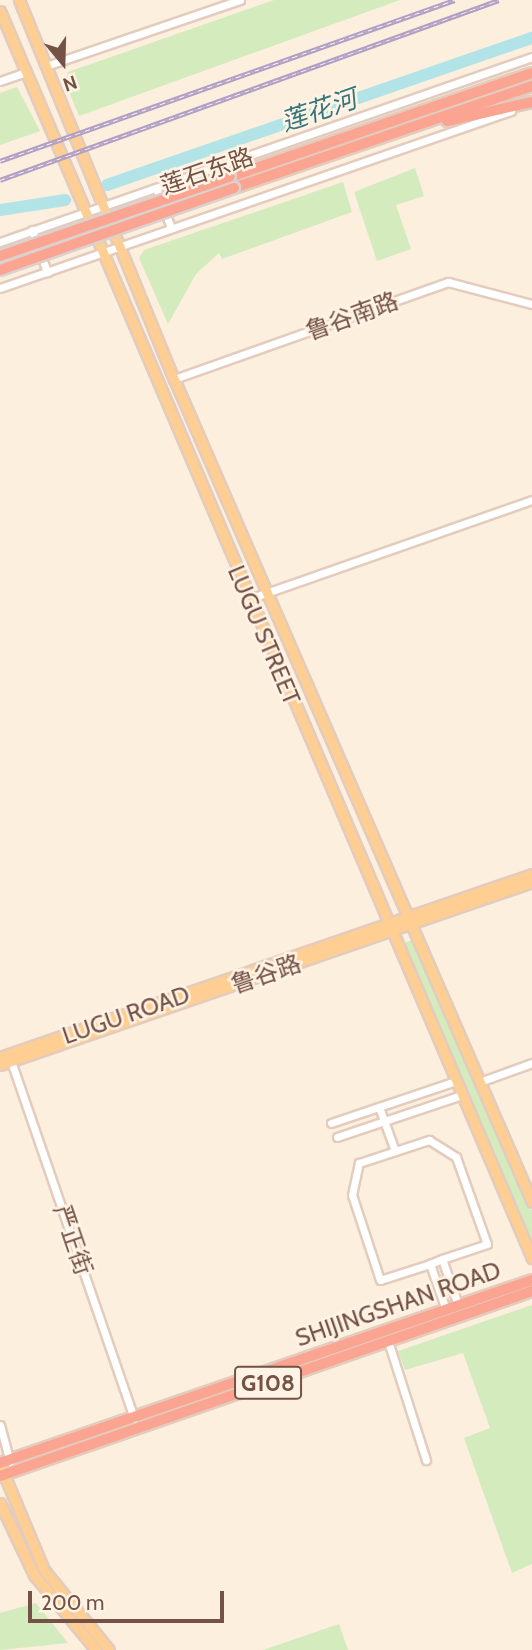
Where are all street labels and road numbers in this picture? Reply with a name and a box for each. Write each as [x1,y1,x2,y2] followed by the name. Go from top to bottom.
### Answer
[157,142,257,200] street label: 莲石东路
[302,286,402,346] street label: 鲁谷南路
[222,561,306,709] street label: LUGU STREET
[227,949,305,999] street label: 鲁谷路
[59,980,193,1050] street label: LUGU ROAD
[48,1201,98,1279] street label: 严正街
[292,1255,504,1353] street label: SHIJINGSHAN ROAD
[233,1364,303,1402] road number: G108

